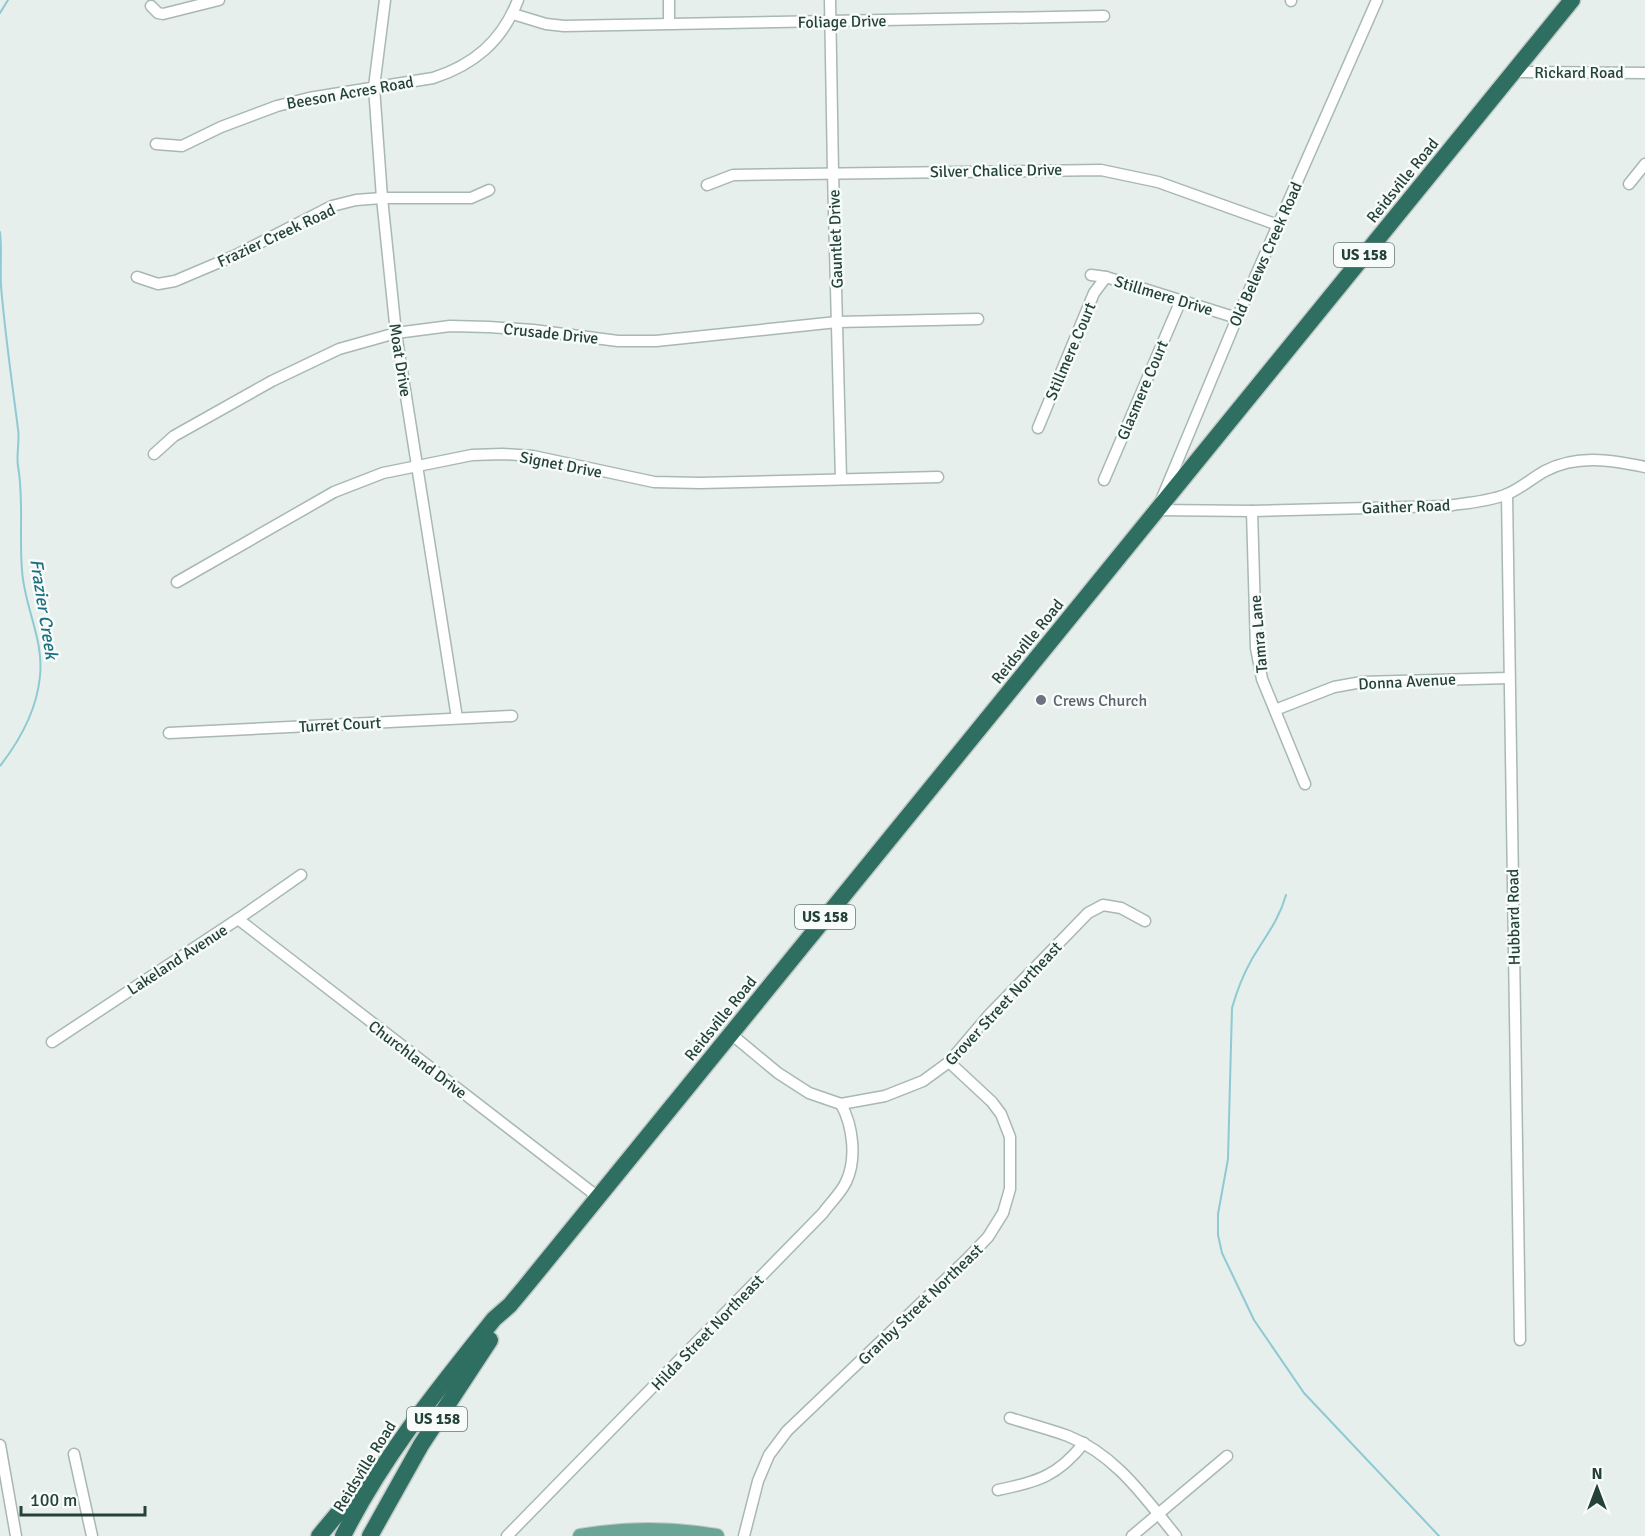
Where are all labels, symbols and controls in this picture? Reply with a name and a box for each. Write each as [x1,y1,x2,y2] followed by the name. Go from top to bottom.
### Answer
[797,11,887,33] street label: Foliage Drive
[1534,63,1624,83] street label: Rickard Road
[285,72,415,114] street label: Beeson Acres Road
[1362,134,1443,227] street label: Reidsville Road
[930,160,1062,182] street label: Silver Chalice Drive
[1225,179,1307,330] street label: Old Belews Creek Road
[824,189,848,289] street label: Gauntlet Drive
[214,200,339,272] street label: Frazier Creek Road
[1334,243,1394,267] road number: US 158
[1112,272,1215,320] street label: Stillmere Drive
[1041,299,1101,403] street label: Stillmere Court
[503,319,599,349] street label: Crusade Drive
[384,322,416,398] street label: Moat Drive
[1113,337,1173,443] street label: Glasmere Court
[518,447,604,483] street label: Signet Drive
[1361,495,1451,519] street label: Gaither Road
[25,557,63,663] water label: Frazier Creek
[1246,594,1272,674] street label: Tamra Lane
[987,595,1068,688] street label: Reidsville Road
[1358,669,1456,695] street label: Donna Avenue
[1053,691,1147,711] place label: Crews Church
[1034,693,1048,707] marker: Crews Church
[298,713,382,737] street label: Turret Court
[1503,869,1525,965] street label: Hubbard Road
[795,905,855,929] road number: US 158
[124,920,231,1000] street label: Lakeland Avenue
[941,937,1067,1070] street label: Grover Street Northeast
[680,972,761,1065] street label: Reidsville Road
[364,1016,471,1103] street label: Churchland Drive
[854,1240,988,1370] street label: Granby Street Northeast
[647,1270,768,1395] street label: Hilda Street Northeast
[407,1407,467,1431] road number: US 158
[329,1417,401,1516] street label: Reidsville Road
[1567,1458,1627,1518] north arrow
[1591,1464,1603,1484] text: N
[21,1479,146,1517] scale bar
[30,1489,77,1511] text: 100 m

